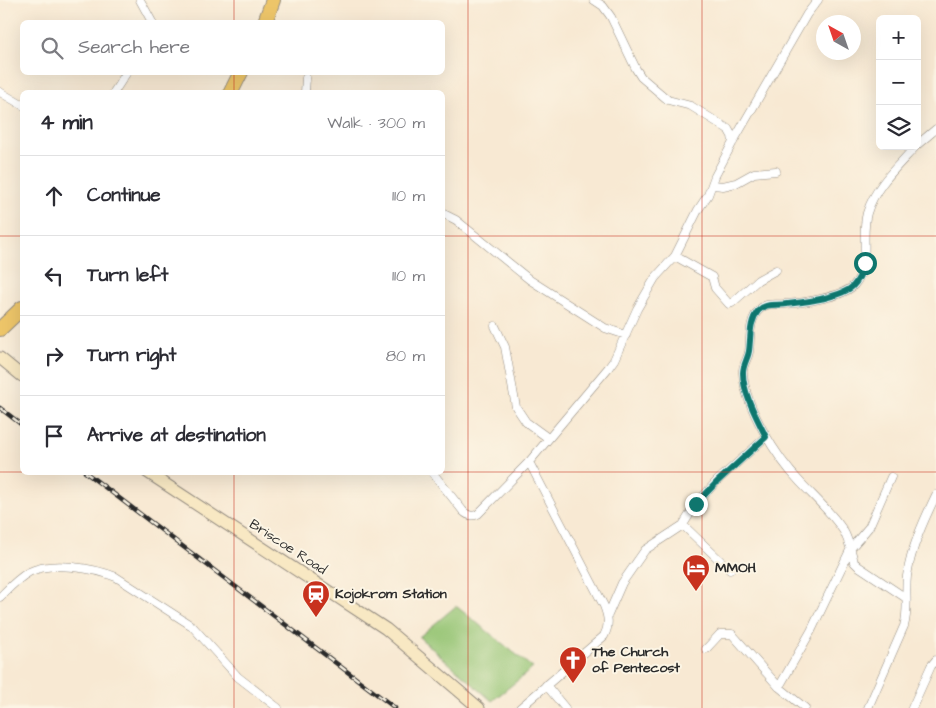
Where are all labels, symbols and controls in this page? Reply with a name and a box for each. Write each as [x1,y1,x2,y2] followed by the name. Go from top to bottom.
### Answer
[816,15,861,60] north arrow
[876,15,921,150] map controls
[876,15,921,60] button: +
[20,20,445,75] search box
[38,34,66,62] icon: search
[78,34,190,61] text: Search here
[876,60,921,105] button: −
[876,105,921,150] button: layers
[40,108,93,137] text: 4 min
[327,112,425,134] text: Walk · 300 m
[40,182,68,210] icon: ahead
[87,182,161,209] text: Continue
[392,185,425,207] text: 110 m
[854,252,877,275] route start
[40,262,68,290] icon: left
[87,262,168,289] text: Turn left
[392,265,425,287] text: 110 m
[40,342,68,370] icon: right
[87,342,176,369] text: Turn right
[386,345,425,367] text: 80 m
[40,422,68,450] icon: arrive
[87,422,266,449] text: Arrive at destination
[685,493,708,516] route end
[245,514,331,580] street label: Briscoe Road
[681,553,711,592] hotel icon: MMOH
[715,558,757,578] place label: MMOH
[301,579,331,618] station icon: Kojokrom Station
[335,584,447,604] place label: Kojokrom Station
[591,642,680,678] place label: The Church of Pentecost
[558,645,588,684] church icon: The Church of Pentecost

